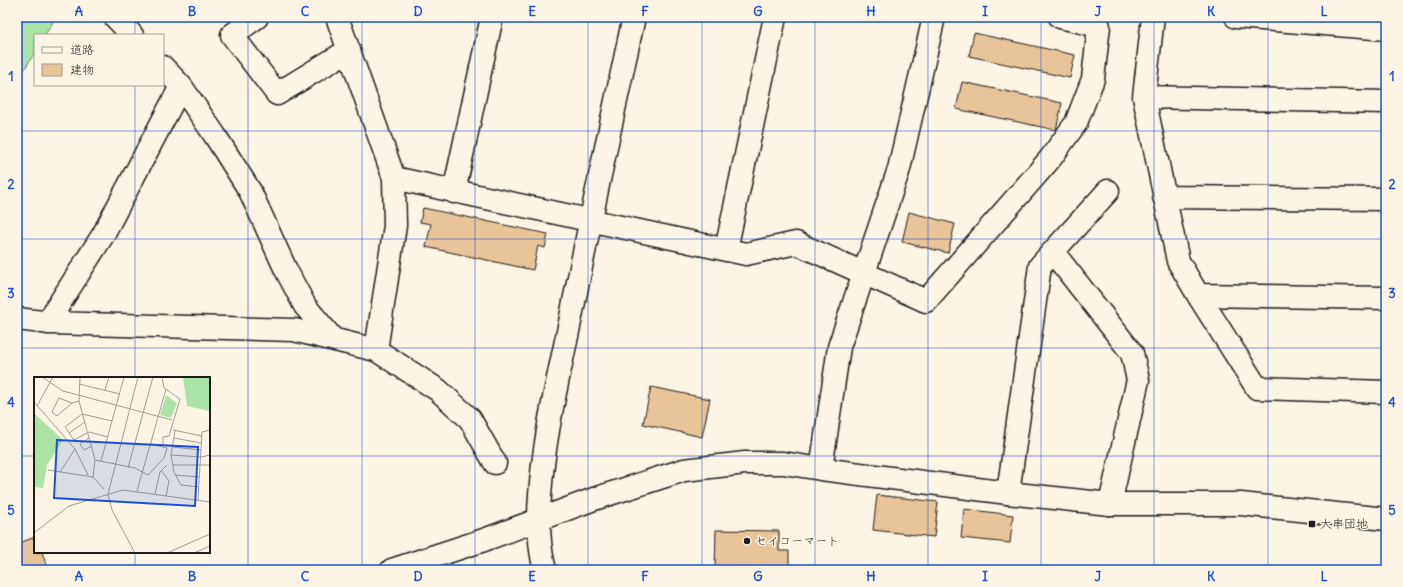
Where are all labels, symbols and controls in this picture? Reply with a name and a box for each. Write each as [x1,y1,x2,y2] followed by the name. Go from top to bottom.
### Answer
[75,3,84,20] text: A
[188,3,197,20] text: B
[301,3,310,20] text: C
[413,3,423,20] text: D
[528,3,536,20] text: E
[641,3,649,20] text: F
[753,3,763,20] text: G
[866,3,876,20] text: H
[982,3,988,20] text: I
[1095,3,1102,20] text: J
[1207,3,1216,20] text: K
[1320,3,1328,20] text: L
[34,34,164,86] legend
[70,42,94,57] text: 道路
[70,62,94,77] text: 建物
[8,68,14,85] text: 1
[1389,68,1395,85] text: 1
[7,176,15,193] text: 2
[1388,176,1396,193] text: 2
[7,285,15,302] text: 3
[1388,285,1396,302] text: 3
[34,377,210,553] inset map
[7,394,15,411] text: 4
[1388,394,1396,411] text: 4
[7,502,15,519] text: 5
[1388,502,1396,519] text: 5
[1320,516,1368,531] place label: 大串団地
[1307,519,1317,529] marker: 大串団地
[755,533,839,548] place label: セイコーマート
[742,536,752,546] marker: セイコーマート
[75,568,84,585] text: A
[188,568,197,585] text: B
[301,568,310,585] text: C
[413,568,423,585] text: D
[528,568,536,585] text: E
[641,568,649,585] text: F
[753,568,763,585] text: G
[866,568,876,585] text: H
[982,568,988,585] text: I
[1095,568,1102,585] text: J
[1207,568,1216,585] text: K
[1320,568,1328,585] text: L

